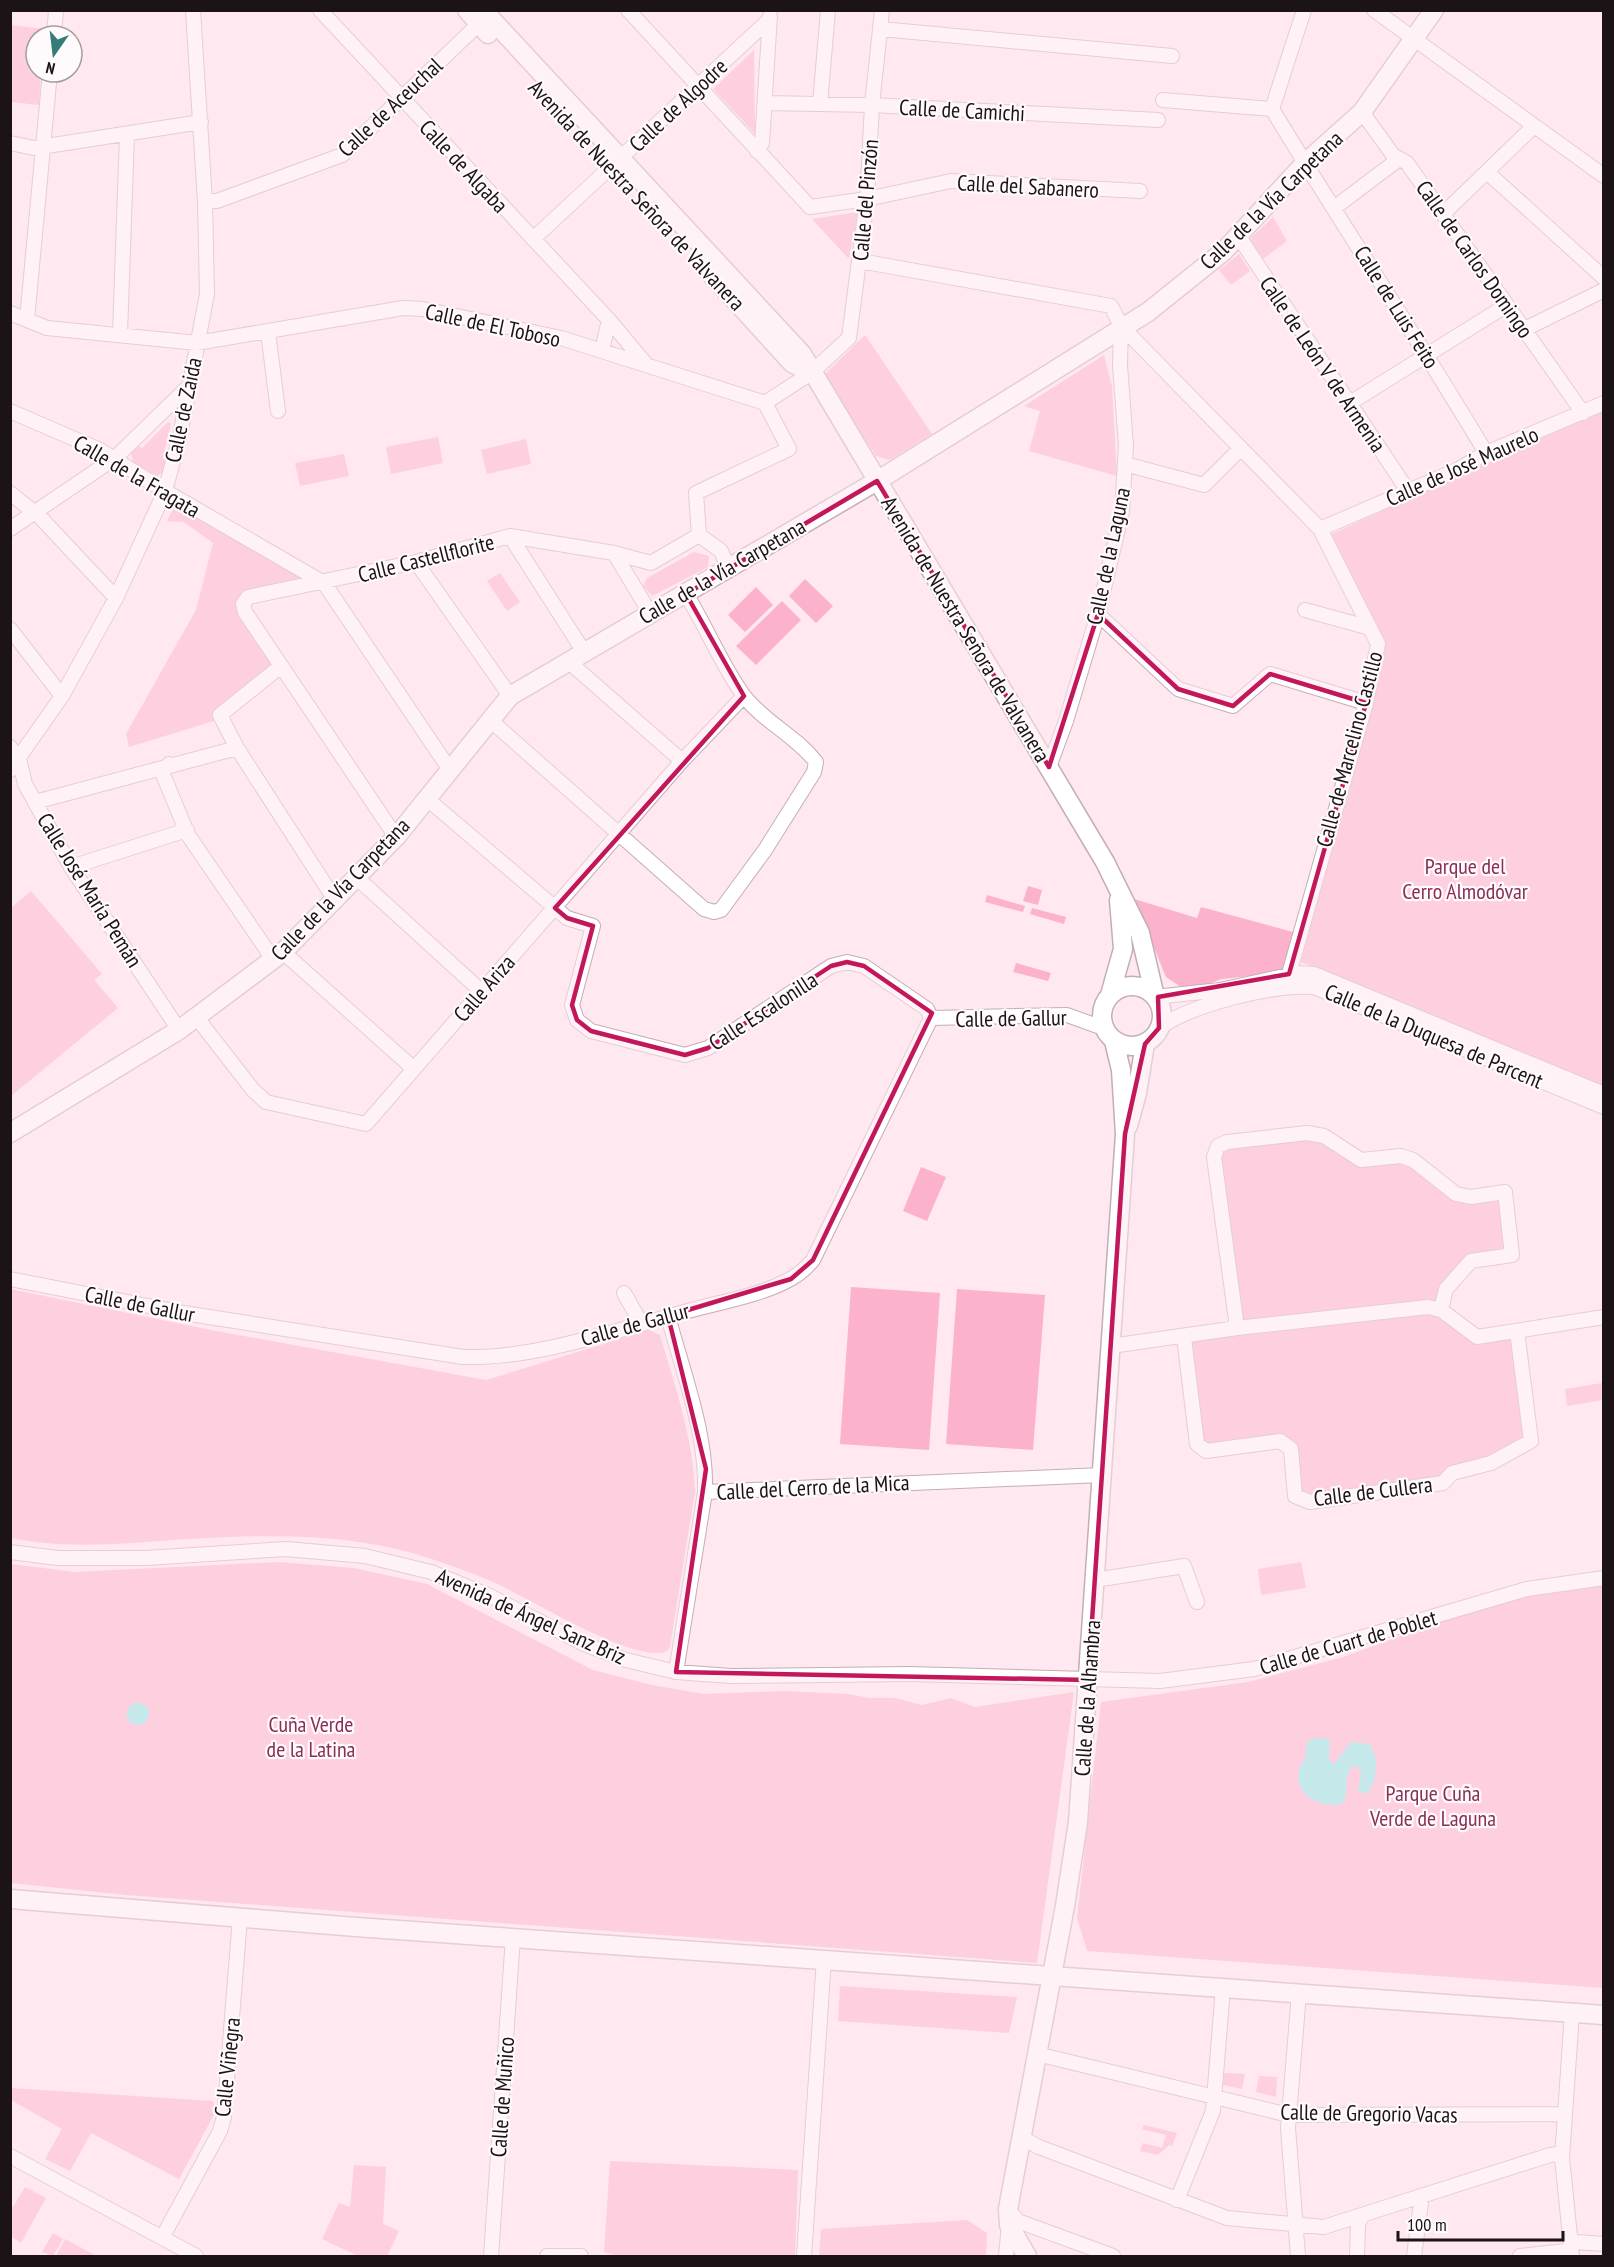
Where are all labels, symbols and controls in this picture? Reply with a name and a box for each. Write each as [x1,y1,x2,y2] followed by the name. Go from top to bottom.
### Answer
[24,24,84,84] north arrow
[332,51,449,163] street label: Calle de Aceuchal
[623,52,733,158] street label: Calle de Algodre
[44,58,57,79] text: N
[523,74,751,316] street label: Avenida de Nuestra Señora de Valvanera
[898,93,1026,127] street label: Calle de Camichi
[414,113,514,219] street label: Calle de Algaba
[1194,125,1348,275] street label: Calle de la Vía Carpetana
[846,138,884,262] street label: Calle del Pinzón
[956,168,1100,204] street label: Calle del Sabanero
[1410,175,1540,343] street label: Calle de Carlos Domingo
[1348,240,1446,374] street label: Calle de Luis Feito
[1254,271,1392,457] street label: Calle de León V de Armenia
[423,297,563,353] street label: Calle de El Toboso
[158,355,208,465] street label: Calle de Zaida
[1381,420,1543,512] street label: Calle de José Maurelo
[69,428,205,524] street label: Calle de la Fragata
[1080,485,1136,627] street label: Calle de la Laguna
[875,491,1057,767] street label: Avenida de Nuestra Señora de Valvanera
[634,512,810,630] street label: Calle de la Vía Carpetana
[355,528,497,588] street label: Calle Castellflorite
[1309,648,1389,850] street label: Calle de Marcelino Castillo
[31,808,149,972] street label: Calle José María Pemán
[265,812,415,966] street label: Calle de la Vía Carpetana
[1402,852,1528,905] park label: Parque del Cerro Almodóvar
[447,949,521,1027] street label: Calle Ariza
[703,965,823,1057] street label: Calle Escalonilla
[1321,977,1547,1095] street label: Calle de la Duquesa de Parcent
[955,1003,1067,1033] street label: Calle de Gallur
[83,1280,197,1328] street label: Calle de Gallur
[578,1296,692,1352] street label: Calle de Gallur
[716,1468,910,1506] street label: Calle del Cerro de la Mica
[1312,1470,1434,1512] street label: Calle de Cullera
[432,1562,630,1670] street label: Avenida de Ángel Sanz Briz
[1256,1603,1440,1681] street label: Calle de Cuart de Poblet
[1068,1619,1106,1777] street label: Calle de la Alhambra
[267,1710,355,1763] park label: Cuña Verde de la Latina
[1369,1779,1496,1832] park label: Parque Cuña Verde de Laguna
[208,2016,246,2118] street label: Calle Viñegra
[484,2036,520,2158] street label: Calle de Muñico
[1280,2097,1458,2129] street label: Calle de Gregorio Vacas
[1398,2204,1563,2242] scale bar
[1407,2213,1447,2236] text: 100 m

